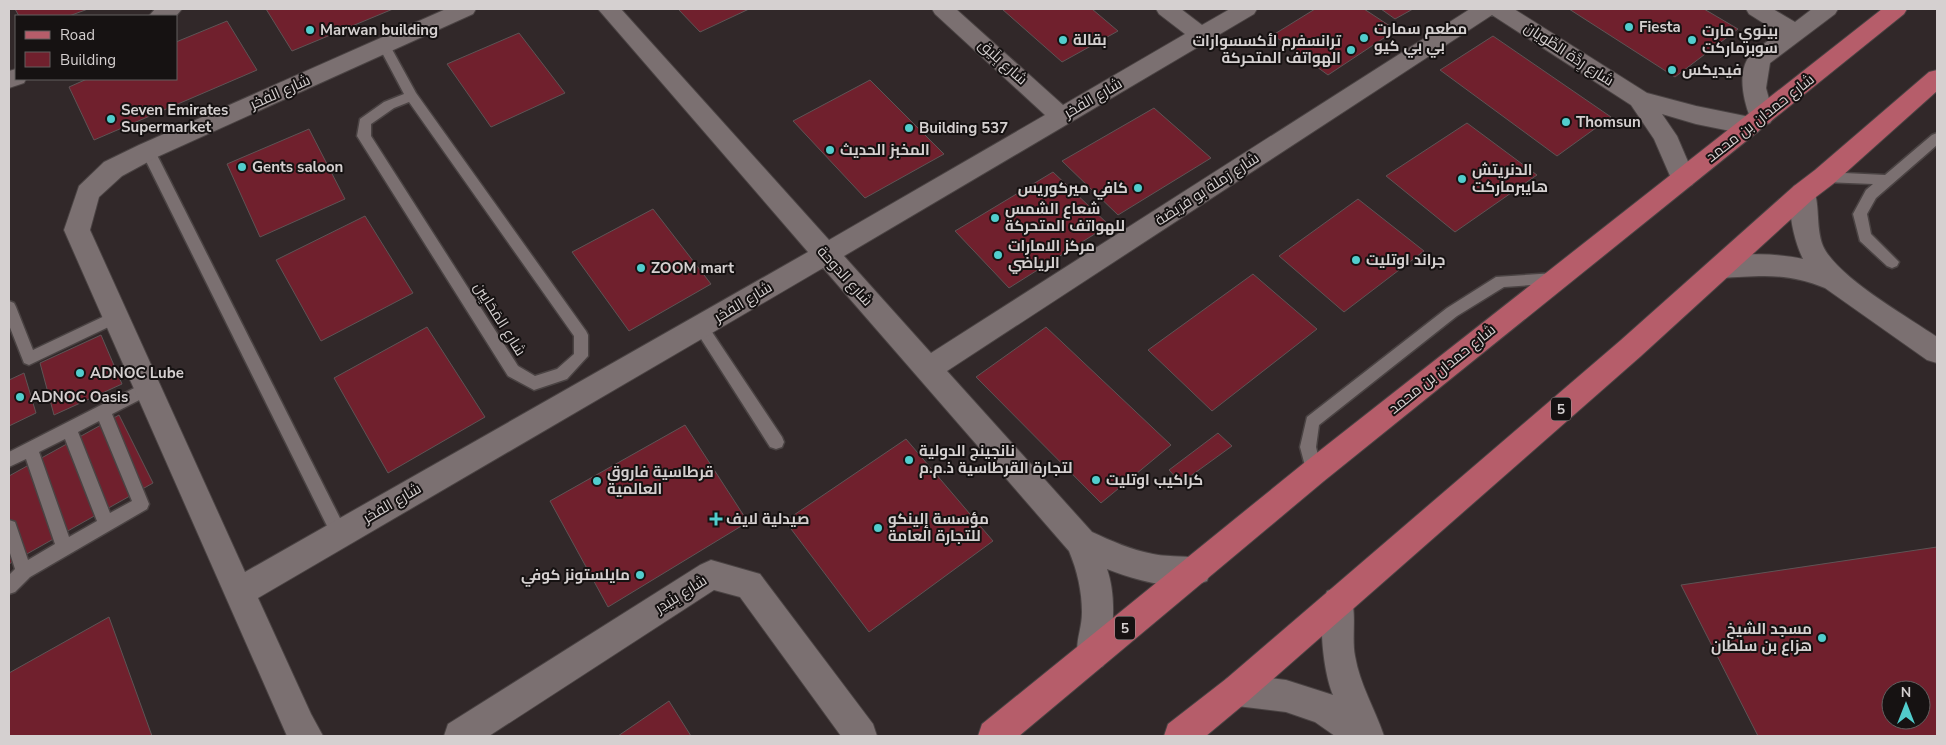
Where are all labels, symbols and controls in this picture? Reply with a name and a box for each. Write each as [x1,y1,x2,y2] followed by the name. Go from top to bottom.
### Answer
[15,15,178,80] legend
[1639,17,1681,37] place label: Fiesta
[1520,18,1618,91] street label: شارع رِدَّة الطِّويان
[1374,19,1467,58] place label: مطعم سمارت بي بي كيو
[320,20,438,40] place label: Marwan building
[1623,21,1635,33] marker: Fiesta
[1702,21,1778,58] place label: بينوي مارت سوبرماركت
[304,24,316,36] marker: Marwan building
[60,25,95,45] text: Road
[1073,30,1107,50] place label: بقالة
[1192,31,1342,68] place label: ترانسفرم لأكسسوارات الهواتف المتحركة
[1358,32,1370,44] marker: مطعم سمارت بي بي كيو
[1057,34,1069,46] marker: بقالة
[1686,34,1698,46] marker: بينوي مارت سوبرماركت
[974,35,1032,90] street label: شارع بِلَيق
[1345,44,1357,56] marker: ترانسفرم لأكسسوارات الهواتف المتحركة
[60,50,116,70] text: Building
[1682,60,1742,80] place label: فيديكس
[1666,64,1678,76] marker: فيديكس
[1702,69,1819,167] street label: شارع حمدان بن محمد
[246,70,314,116] street label: شارع الفخر
[1059,73,1126,124] street label: شارع الفخر
[121,100,228,137] place label: Seven Emirates Supermarket
[1576,112,1641,132] place label: Thomsun
[105,113,117,125] marker: Seven Emirates Supermarket
[1560,116,1572,128] marker: Thomsun
[919,118,1008,138] place label: Building 537
[903,122,915,134] marker: Building 537
[840,140,930,160] place label: المخبز الحديث
[824,144,836,156] marker: المخبز الحديث
[1151,148,1263,231] street label: شارع رَملة بو فرَيضة
[252,157,343,177] place label: Gents saloon
[1472,160,1548,197] place label: الدنريتش هايبرماركت
[236,161,248,173] marker: Gents saloon
[1456,173,1468,185] marker: الدنريتش هايبرماركت
[1018,178,1128,200] place label: كافي ميركوريس
[1132,182,1144,194] marker: كافي ميركوريس
[1005,199,1125,236] place label: شعاع الشمس للهواتف المتحركة
[989,212,1001,224] marker: شعاع الشمس للهواتف المتحركة
[1008,236,1095,274] place label: مركز الامارات الرياضي
[812,242,877,311] street label: شارع الدوحة
[992,249,1004,261] marker: مركز الامارات الرياضي
[1366,250,1445,270] place label: جراند اوتليت
[1350,254,1362,266] marker: جراند اوتليت
[651,258,734,278] place label: ZOOM mart
[635,262,647,274] marker: ZOOM mart
[709,277,776,328] street label: شارع الفخر
[469,278,531,360] street label: شارع المَحَايِين
[1384,320,1500,419] street label: شارع حمدان بن محمد
[90,363,184,383] place label: ADNOC Lube
[74,367,86,379] marker: ADNOC Lube
[30,387,128,407] place label: ADNOC Oasis
[14,391,26,403] marker: ADNOC Oasis
[1551,398,1571,420] road number: 5
[919,441,1073,478] place label: نانجينج الدولية لتجارة القرطاسية ذ.م.م
[903,454,915,466] marker: نانجينج الدولية لتجارة القرطاسية ذ.م.م
[607,462,714,499] place label: قرطاسية فاروق العالمية
[1106,470,1203,490] place label: كراكيب اوتليت
[1090,474,1102,486] marker: كراكيب اوتليت
[591,475,603,487] marker: قرطاسية فاروق العالمية
[358,478,425,529] street label: شارع الفخر
[726,509,810,529] place label: صيدلية لايف
[888,509,989,546] place label: مؤسسة إلينكو للتجارة العامة
[710,513,722,525] marker: صيدلية لايف
[872,522,884,534] marker: مؤسسة إلينكو للتجارة العامة
[521,565,630,587] place label: مايلستونز كوفي
[634,569,646,581] marker: مايلستونز كوفي
[650,570,711,619] street label: شارع بِنَيدِر
[1115,616,1135,640] road number: 5
[1711,619,1812,656] place label: مسجد الشيخ هزاع بن سلطان
[1816,632,1828,644] marker: مسجد الشيخ هزاع بن سلطان
[1881,680,1931,730] north arrow
[1901,683,1911,702] text: N

